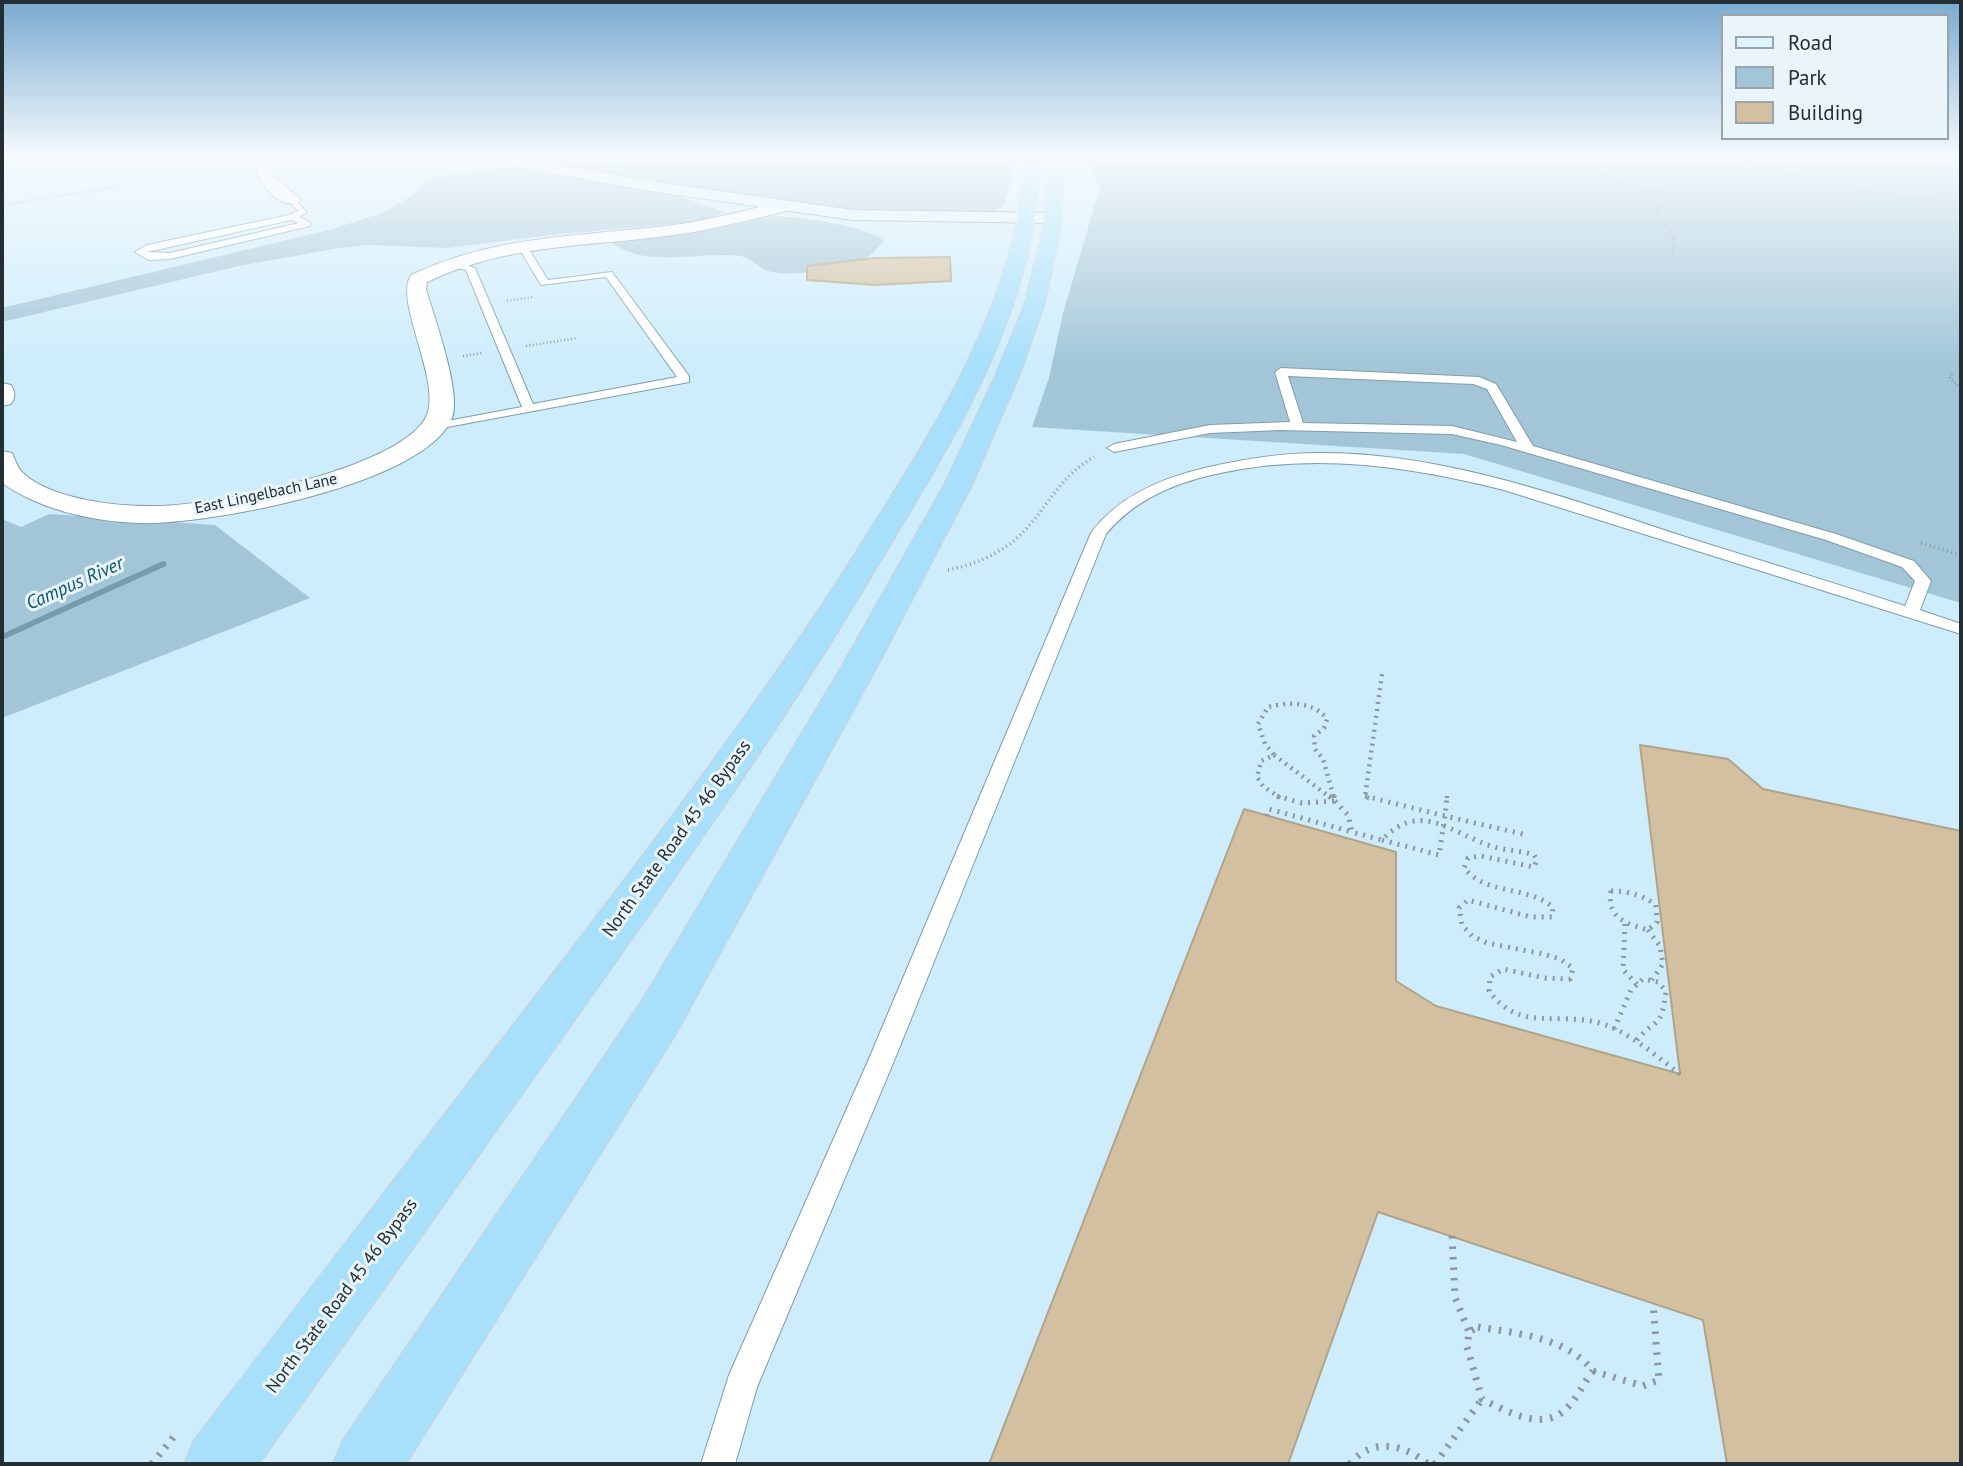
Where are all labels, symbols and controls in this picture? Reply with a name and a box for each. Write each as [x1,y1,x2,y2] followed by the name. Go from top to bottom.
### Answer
[1722,14,1949,140] legend
[1788,29,1832,56] text: Road
[1788,64,1827,91] text: Park
[1788,99,1863,126] text: Building
[193,470,339,518] street label: East Lingelbach Lane
[23,552,127,616] water label: Campus River
[598,736,756,942] street label: North State Road 45 46 Bypass
[262,1194,422,1398] street label: North State Road 45 46 Bypass

